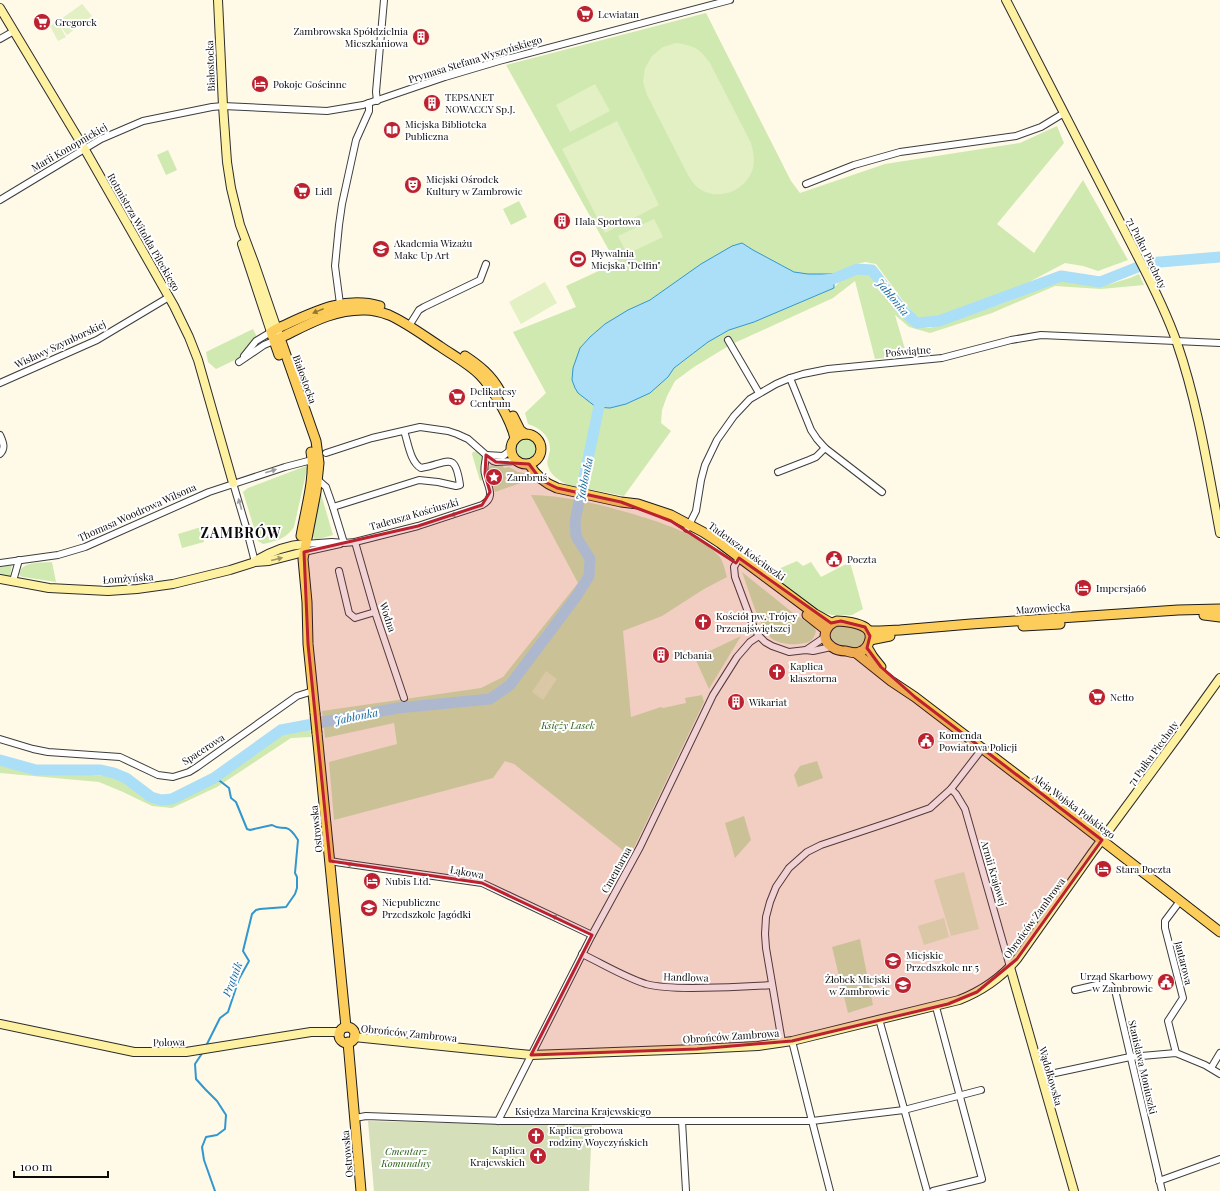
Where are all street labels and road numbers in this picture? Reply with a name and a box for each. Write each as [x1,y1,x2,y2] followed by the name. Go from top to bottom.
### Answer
[406,32,544,86] street label: Prymasa Stefana Wyszyńskiego
[202,40,218,92] street label: Białostocka
[28,120,110,174] street label: Marii Konopnickiej
[105,171,184,294] street label: Rotmistrza Witolda Pileckiego
[1124,215,1170,291] street label: 71 Pułku Piechoty
[11,317,108,372] street label: Wisławy Szymborskiej
[885,342,931,360] street label: Poświątne
[290,353,320,405] street label: Białostocka
[76,480,198,544] street label: Thomasa Woodrowa Wilsona
[368,495,460,533] street label: Tadeusza Kościuszki
[706,518,788,584] street label: Tadeusza Kościuszki
[102,569,154,587] street label: Łomżyńska
[376,599,399,634] street label: Wodna
[1015,599,1071,617] street label: Mazowiecka
[1125,718,1181,788] street label: 71 Pułku Piechoty
[179,730,227,768] street label: Spacerowa
[1029,770,1119,842] street label: Aleja Wojska Polskiego
[307,805,325,853] street label: Ostrowska
[978,838,1010,907] street label: Armii Krajowej
[598,844,634,896] street label: Cmentarna
[449,862,485,882] street label: Łąkowa
[1000,875,1068,961] street label: Obrońców Zambrowa
[1172,939,1196,986] street label: Jantarowa
[663,969,709,985] street label: Handlowa
[1125,1018,1161,1116] street label: Stanisława Moniuszki
[360,1021,458,1045] street label: Obrońców Zambrowa
[682,1026,780,1046] street label: Obrońców Zambrowa
[153,1035,185,1049] street label: Polowa
[1036,1044,1066,1107] street label: Wądołkowska
[515,1104,651,1118] street label: Księdza Marcina Krajewskiego
[338,1130,356,1178] street label: Ostrowska

